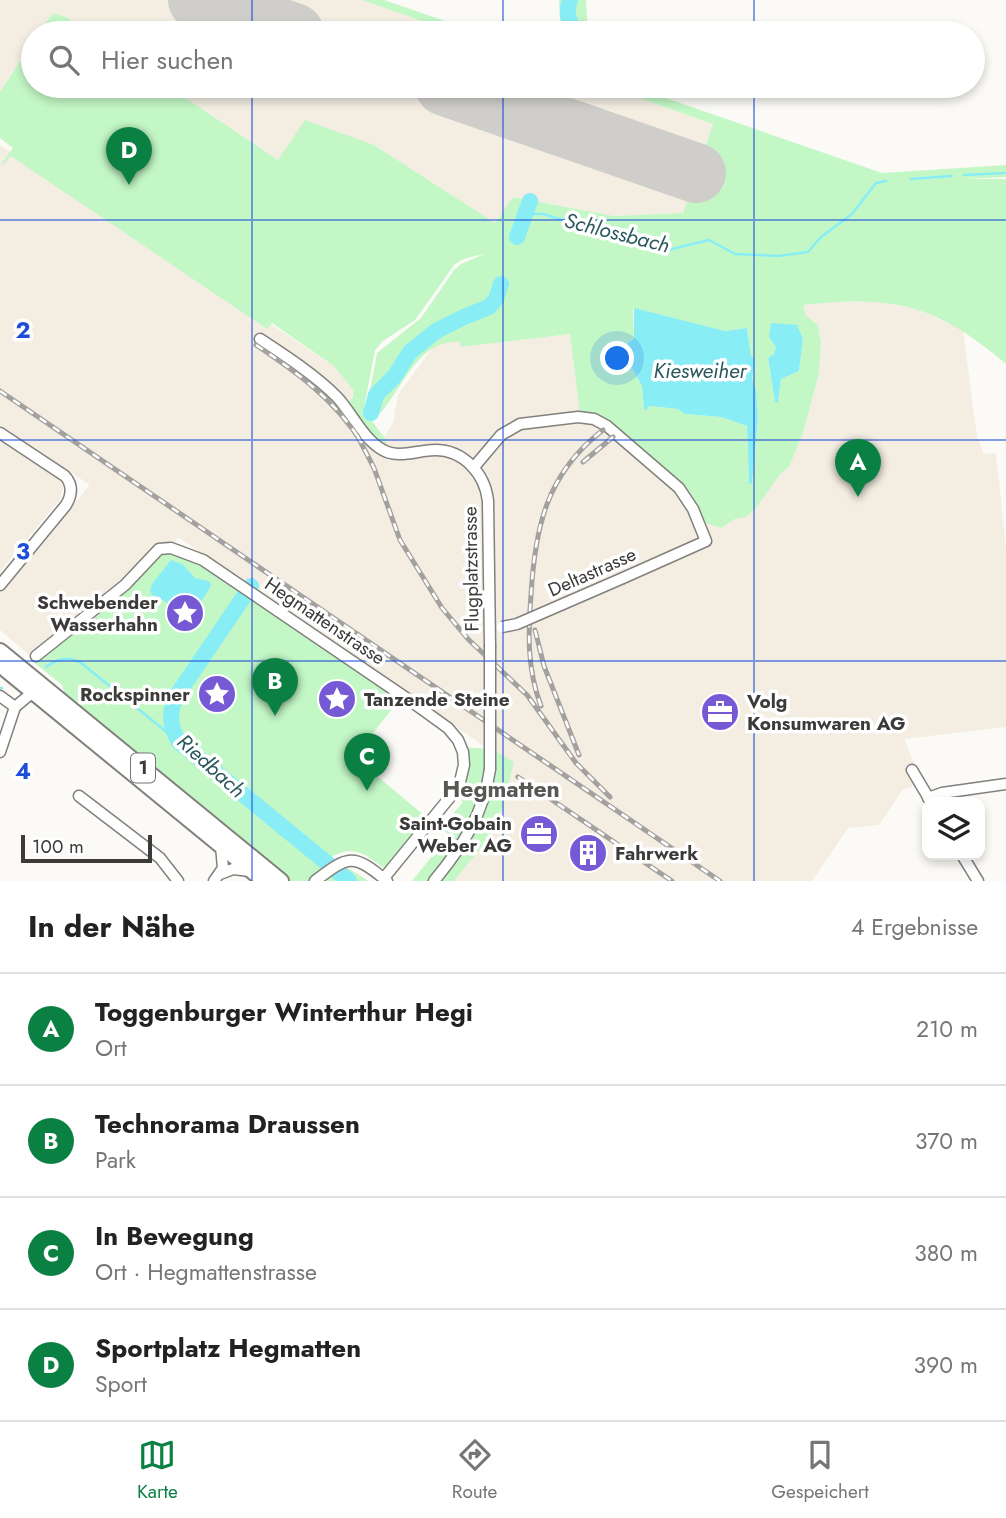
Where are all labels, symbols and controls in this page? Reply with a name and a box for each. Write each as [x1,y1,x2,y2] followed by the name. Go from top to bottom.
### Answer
[21,21,985,98] search box
[45,41,83,79] icon: search
[101,41,234,79] text: Hier suchen
[106,127,152,185] pin: D
[561,205,673,261] water label: Schlossbach
[15,313,31,347] text: 2
[600,341,634,375] your location
[654,356,747,386] water label: Kiesweiher
[835,439,881,497] pin: A
[456,506,486,632] street label: Flugplatzstrasse
[16,534,30,568] text: 3
[544,541,641,603] street label: Deltastrasse
[259,571,391,671] street label: Hegmattenstrasse
[37,589,158,638] place label: Schwebender Wasserhahn
[164,592,206,634] place icon: Schwebender Wasserhahn
[252,658,298,716] pin: B
[196,673,238,715] place icon: Rockspinner
[316,678,358,720] place icon: Tanzende Steine
[80,681,190,708] place label: Rockspinner
[364,686,510,713] place label: Tanzende Steine
[746,688,906,737] place label: Volg Konsumwaren AG
[699,691,741,733] office icon: Volg Konsumwaren AG
[170,727,252,805] water label: Riedbach
[344,733,390,791] pin: C
[15,754,31,788] text: 4
[131,754,155,782] road number: 1
[442,772,560,806] district label: Hegmatten
[922,797,985,860] map controls
[922,797,985,860] button: layers
[399,810,512,859] place label: Saint-Gobain Weber AG
[518,813,560,855] office icon: Saint-Gobain Weber AG
[21,832,152,864] scale bar
[567,832,609,874] building icon: Fahrwerk
[32,833,84,860] text: 100 m
[615,840,698,867] place label: Fahrwerk
[28,905,195,948] text: In der Nähe
[851,910,978,944] text: 4 Ergebnisse
[95,993,473,1031] text: Toggenburger Winterthur Hegi
[43,1012,59,1046] text: A
[916,1012,978,1046] text: 210 m
[95,1031,127,1065] text: Ort
[95,1105,360,1143] text: Technorama Draussen
[43,1124,59,1158] text: B
[915,1124,978,1158] text: 370 m
[95,1143,136,1177] text: Park
[95,1217,254,1255] text: In Bewegung
[43,1236,59,1270] text: C
[914,1236,978,1270] text: 380 m
[95,1255,317,1289] text: Ort · Hegmattenstrasse
[95,1329,361,1367] text: Sportplatz Hegmatten
[43,1348,59,1382] text: D
[914,1348,978,1382] text: 390 m
[95,1367,147,1401] text: Sport
[137,1436,178,1505] tab: Karte
[452,1436,497,1505] tab: Route
[771,1436,869,1505] tab: Gespeichert

